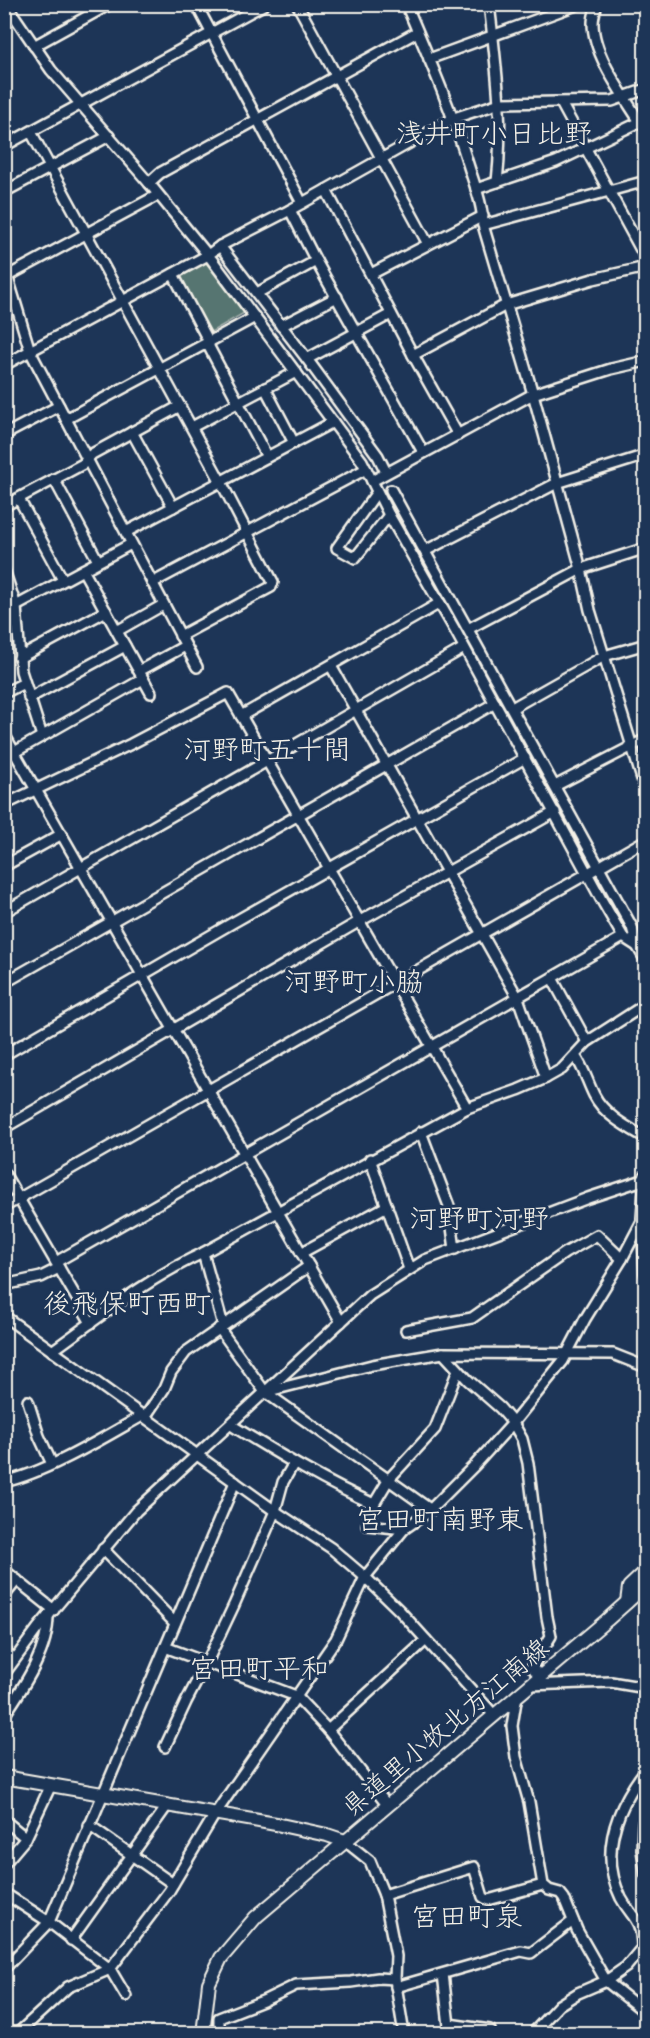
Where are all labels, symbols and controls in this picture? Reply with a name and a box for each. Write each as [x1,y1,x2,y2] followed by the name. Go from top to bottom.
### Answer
[396,116,592,151] district label: 浅井町小日比野
[183,732,351,767] district label: 河野町五十間
[284,964,424,999] district label: 河野町小脇
[409,1201,549,1236] district label: 河野町河野
[43,1286,211,1321] district label: 後飛保町西町
[356,1502,524,1537] district label: 宮田町南野東
[335,1631,556,1824] street label: 県道里小牧北方江南線
[189,1651,329,1686] district label: 宮田町平和
[411,1899,523,1934] district label: 宮田町泉

